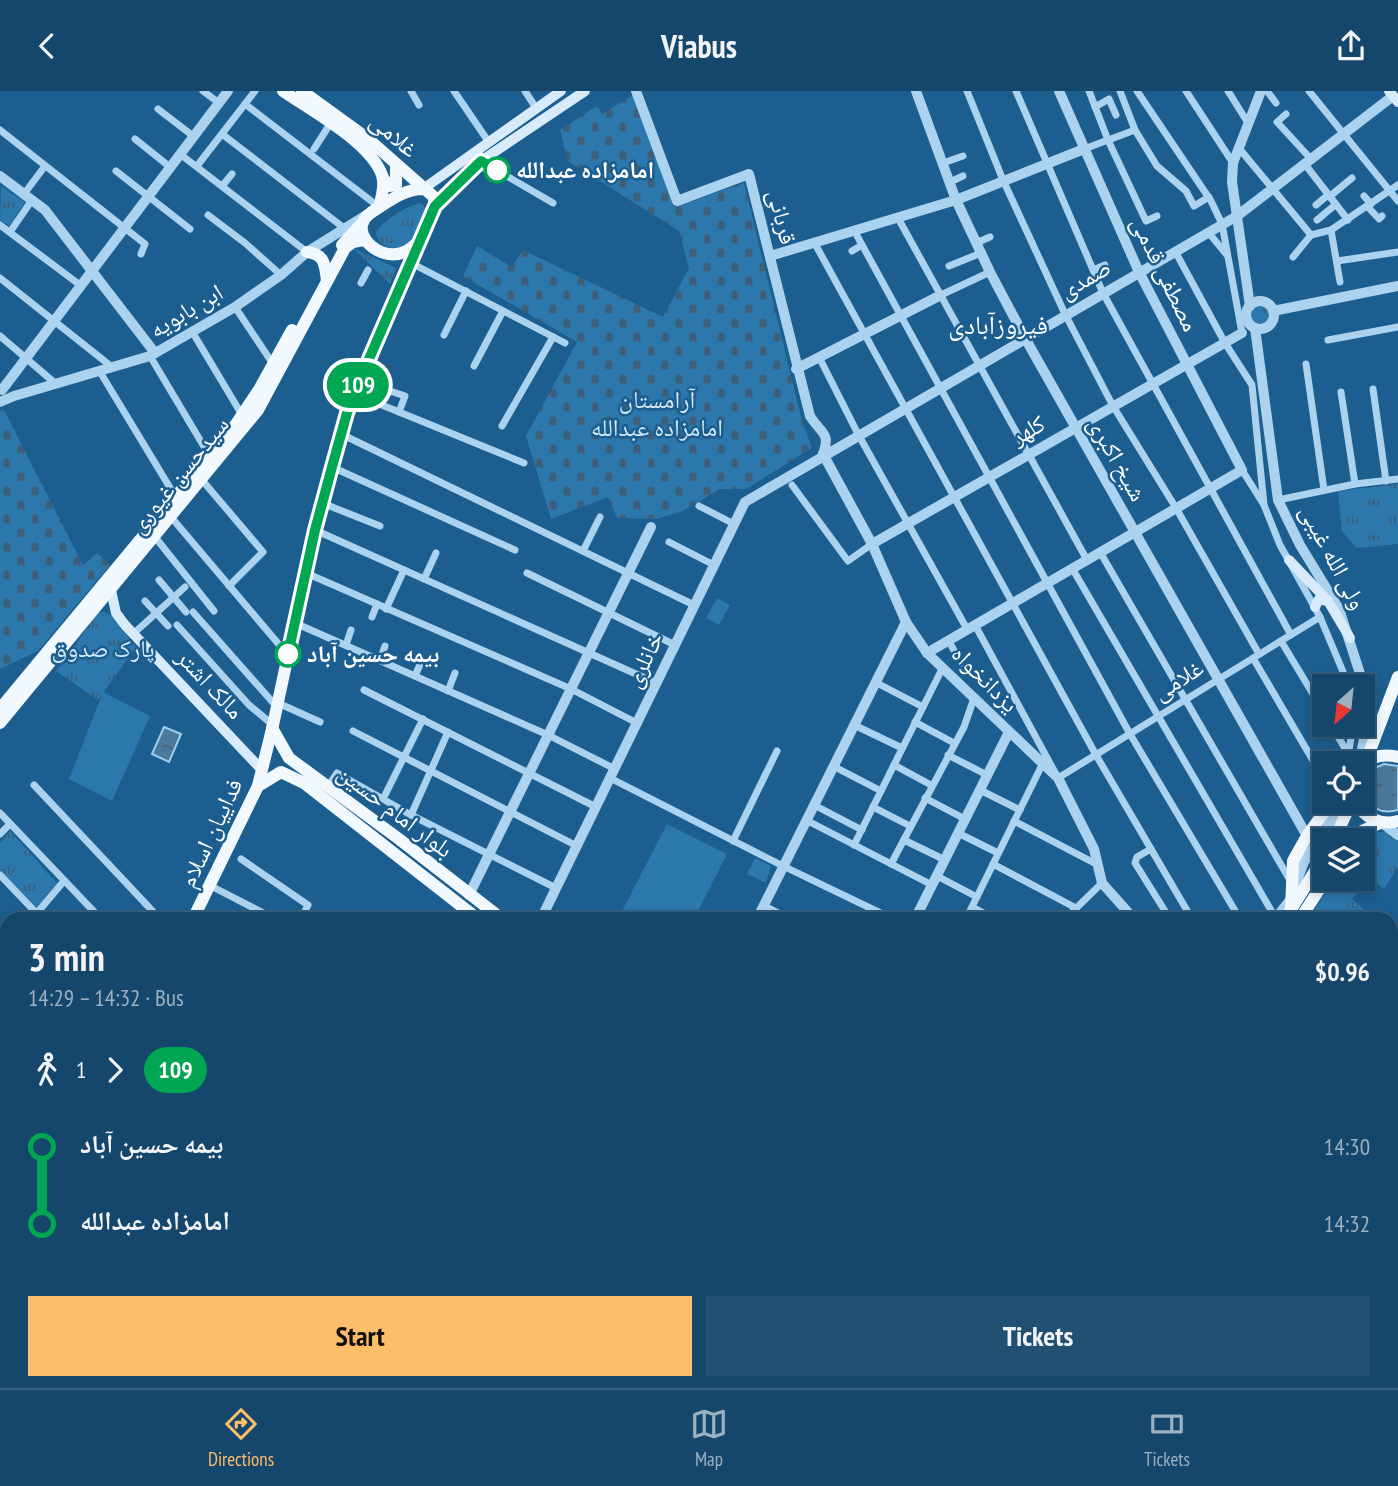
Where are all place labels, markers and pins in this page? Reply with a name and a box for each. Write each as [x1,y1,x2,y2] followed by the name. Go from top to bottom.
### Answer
[516,154,654,185] place label: امامزاده عبدالله
[484,157,510,183] marker: امامزاده عبدالله
[307,638,439,669] place label: بیمه حسین آباد
[275,641,301,667] marker: بیمه حسین آباد

